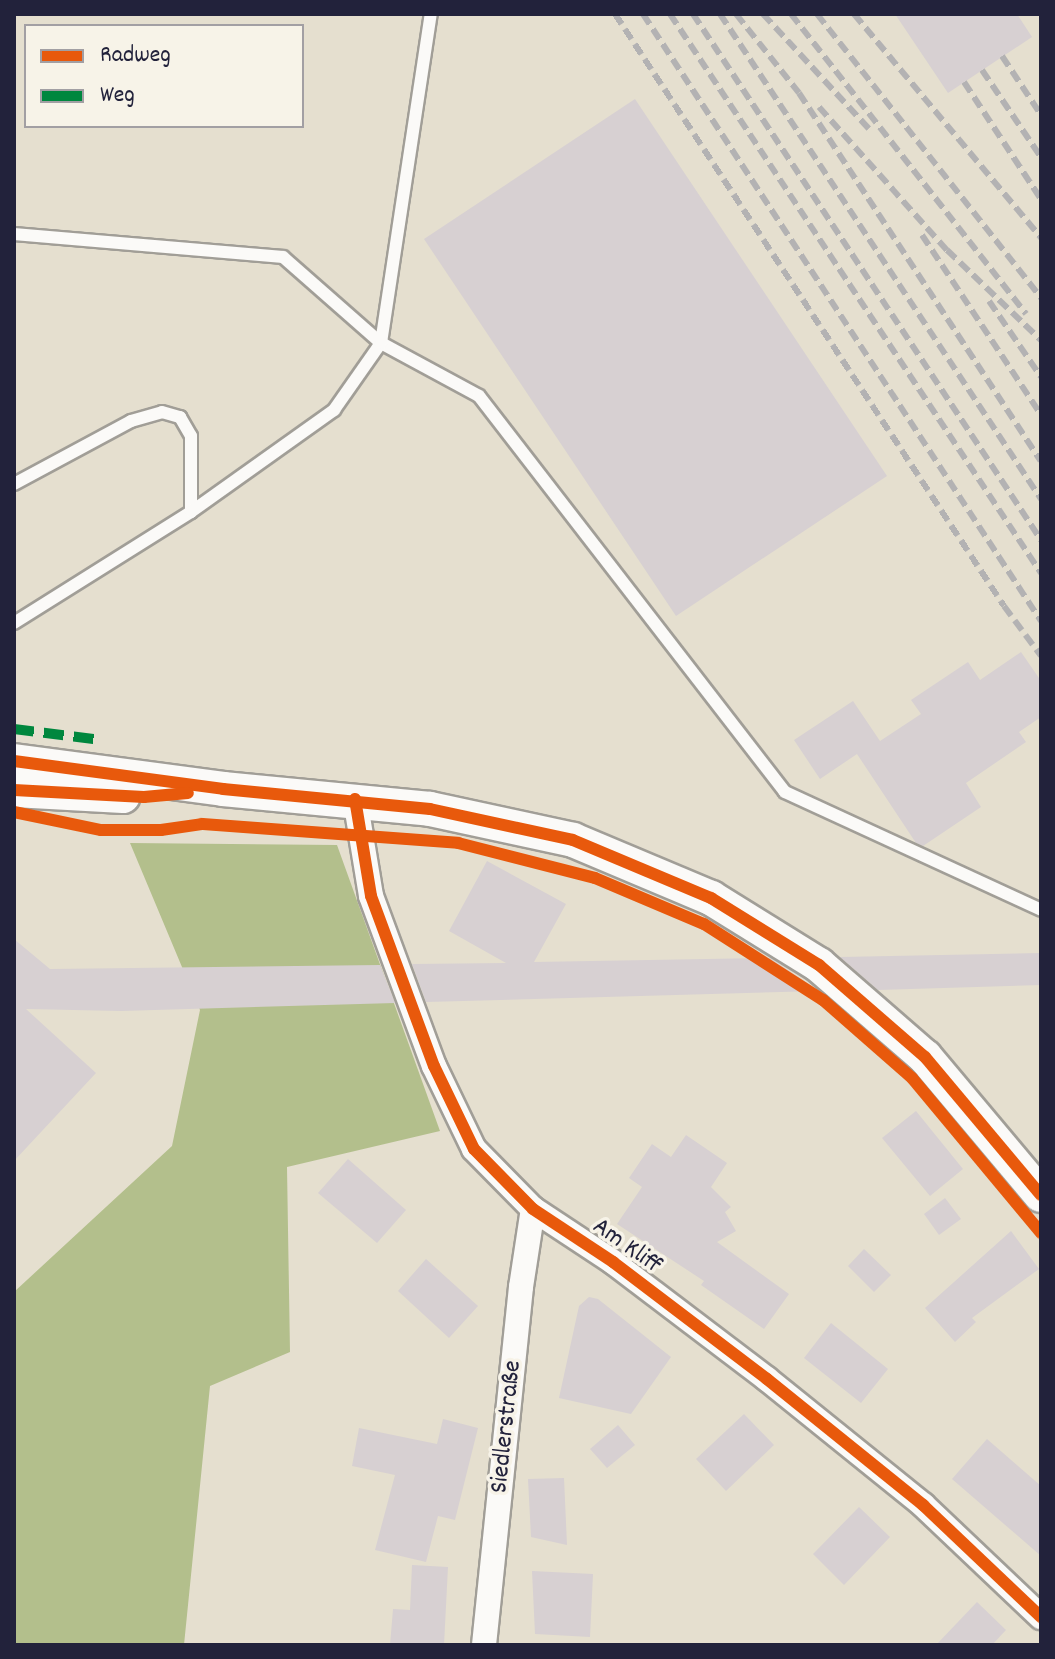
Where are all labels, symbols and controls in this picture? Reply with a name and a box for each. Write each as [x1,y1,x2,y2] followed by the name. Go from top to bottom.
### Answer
[24,24,304,128] legend
[100,39,171,73] text: Radweg
[100,79,135,113] text: Weg
[586,1212,668,1282] street label: Am Kliff
[485,1359,529,1495] street label: Siedlerstraße

